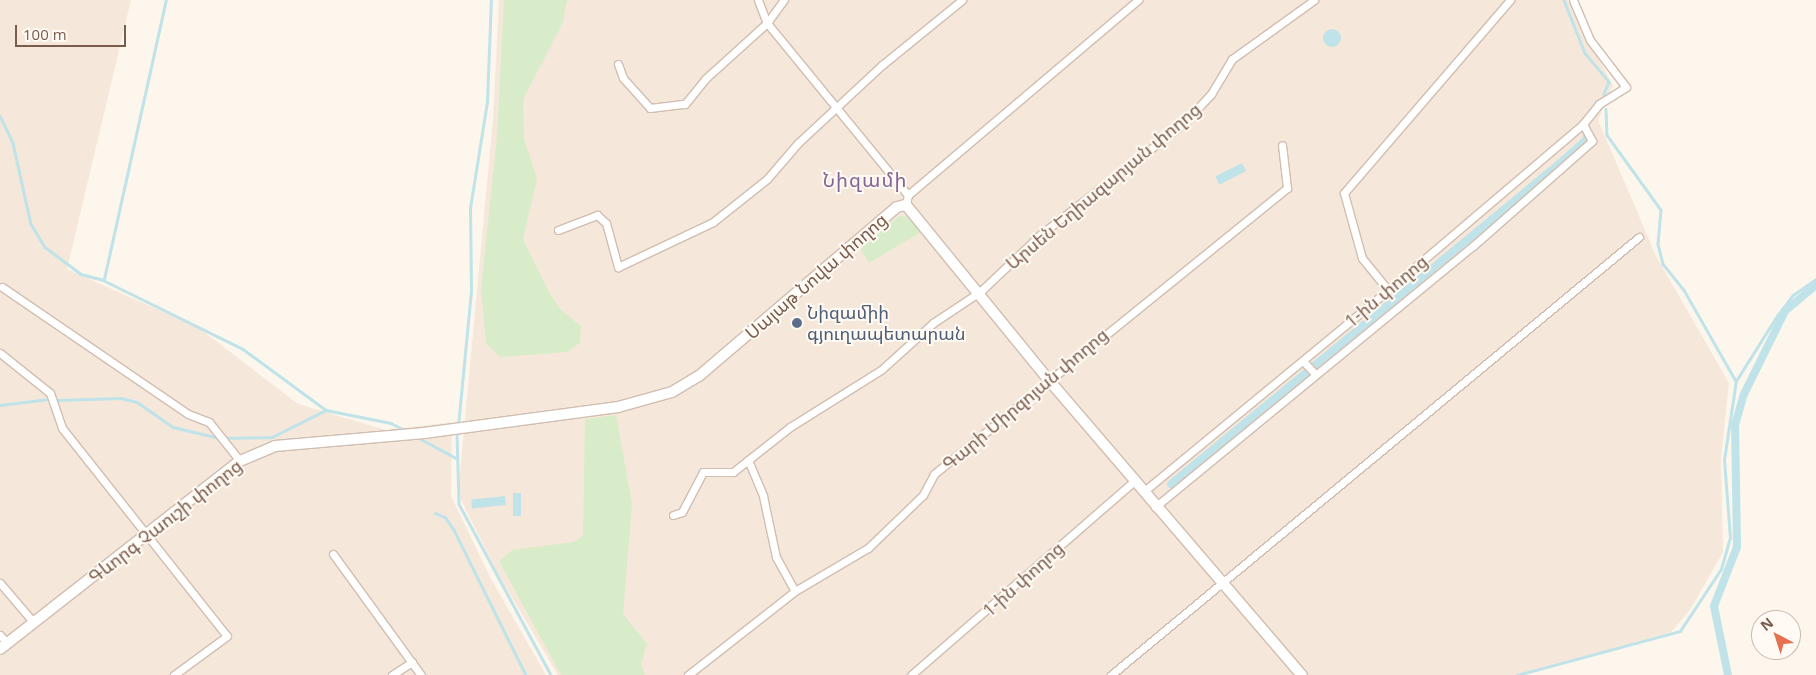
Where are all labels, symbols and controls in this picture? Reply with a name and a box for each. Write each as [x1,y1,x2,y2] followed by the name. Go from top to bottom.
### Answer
[18,15,129,47] scale bar
[23,24,67,44] text: 100 m
[1001,98,1205,274] street label: Արսեն Եղիազարյան փողոց
[822,167,908,191] district label: Նիզամի
[741,208,891,344] street label: Սայաթ Նովա փողոց
[1340,250,1432,332] street label: 1-ին փողոց
[807,302,966,344] place label: Նիզամիի գյուղապետարան
[791,317,803,329] marker: Նիզամիի գյուղապետարան
[938,323,1112,475] street label: Գարի Միրզոյան փողոց
[84,454,246,588] street label: Գևորգ Չաուշի փողոց
[978,537,1068,621] street label: 1-ին փողոց
[1751,610,1801,660] north arrow
[1756,613,1777,635] text: N

